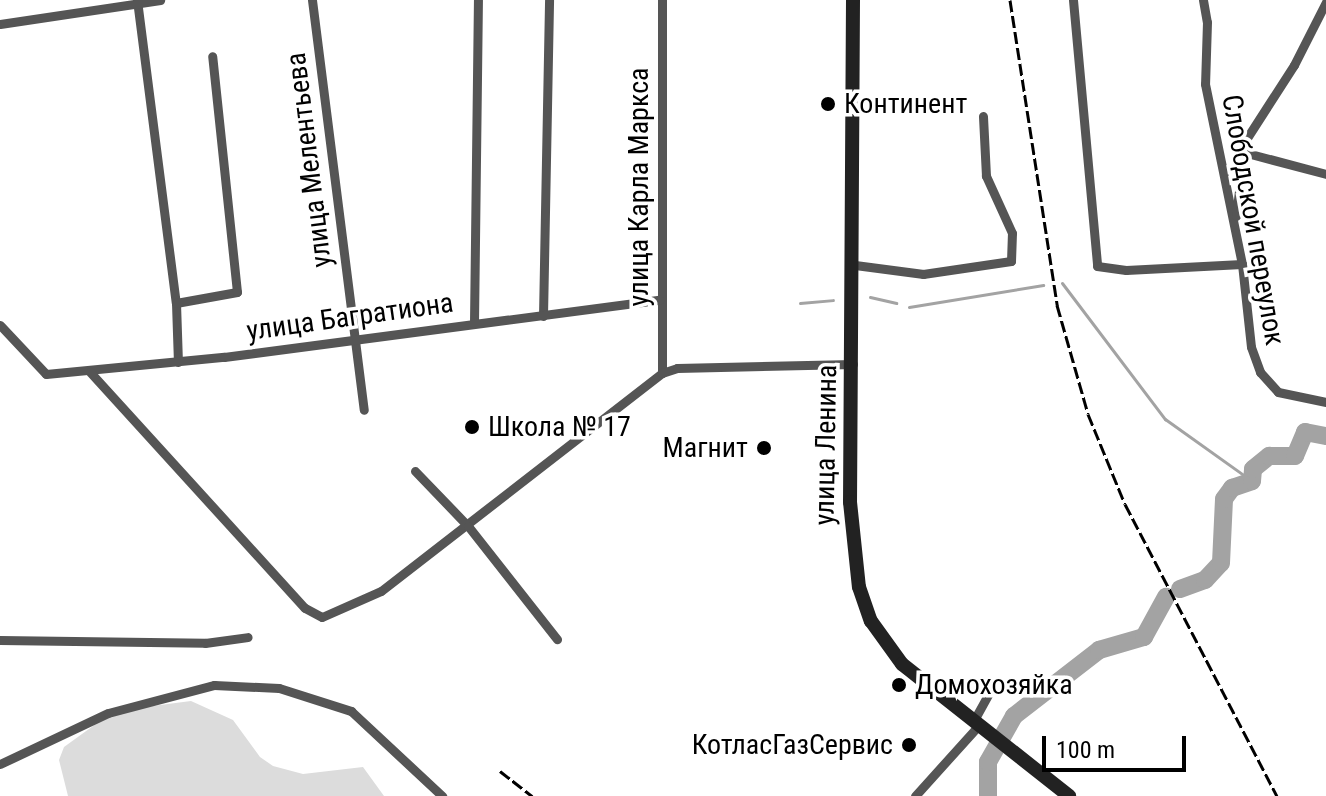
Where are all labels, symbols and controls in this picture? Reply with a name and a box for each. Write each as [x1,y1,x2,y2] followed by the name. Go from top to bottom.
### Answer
[279,51,339,269] street label: улица Мелентьева
[622,68,656,306] street label: улица Карла Маркса
[844,87,967,121] place label: Континент
[1214,92,1292,348] street label: Слободской переулок
[819,95,837,113] marker: Континент
[245,286,455,348] street label: улица Багратиона
[808,364,844,526] street label: улица Ленина
[488,410,631,444] place label: Школа № 17
[463,418,481,436] marker: Школа № 17
[663,431,748,465] place label: Магнит
[755,439,773,457] marker: Магнит
[915,668,1073,702] place label: Домохозяйка
[890,676,908,694] marker: Домохозяйка
[1046,720,1190,770] scale bar
[692,728,893,762] place label: КотласГазСервис
[900,736,918,754] marker: КотласГазСервис
[1056,736,1115,764] text: 100 m

